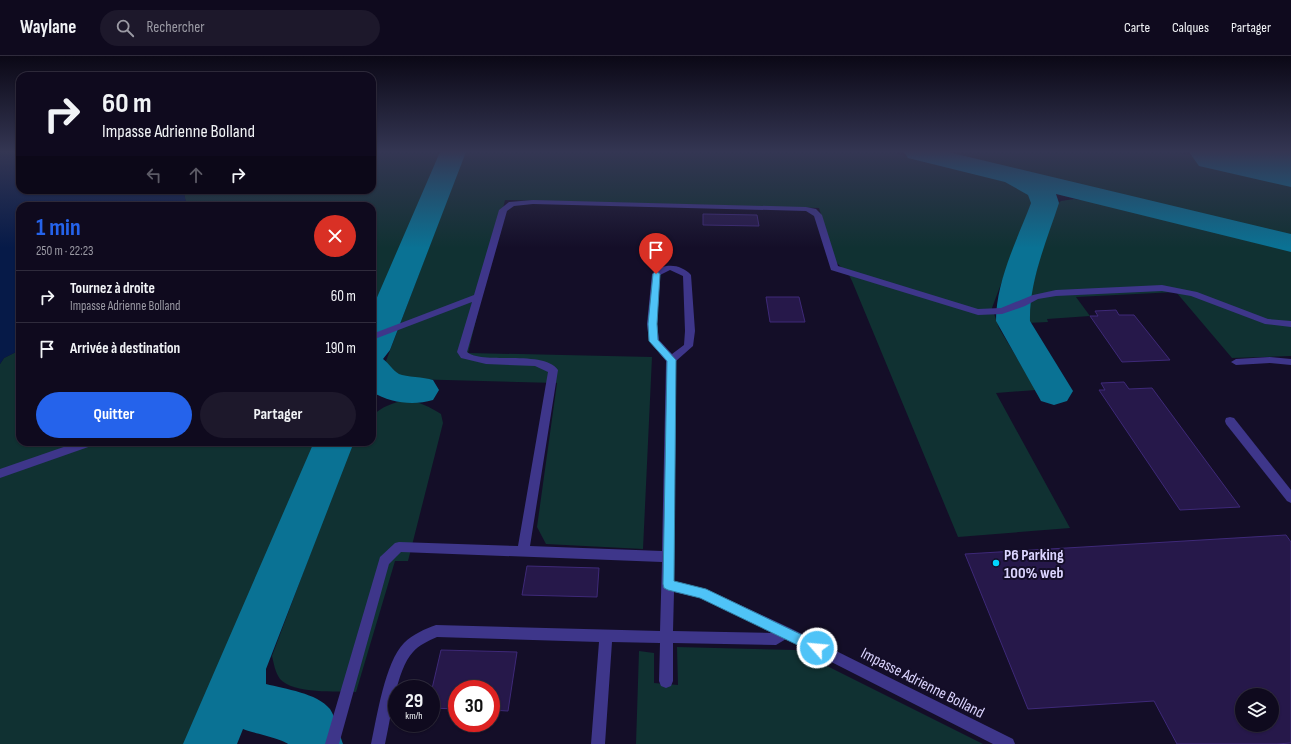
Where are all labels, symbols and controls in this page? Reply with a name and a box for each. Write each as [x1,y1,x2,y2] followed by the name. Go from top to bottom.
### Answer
[100,10,380,46] search box
[20,16,76,39] text: Waylane
[114,17,136,39] icon: search
[146,18,205,37] text: Rechercher
[1124,19,1150,36] text: Carte
[1172,19,1209,36] text: Calques
[1231,19,1271,36] text: Partager
[102,87,151,120] text: 60 m
[36,88,88,140] icon: right
[102,121,255,142] text: Impasse Adrienne Bolland
[143,164,165,186] icon: left
[185,164,207,186] icon: ahead
[227,164,249,186] icon: right
[36,213,81,242] text: 1 min
[314,215,356,257] button: close
[639,233,673,274] pin
[645,239,667,261] icon: arrive
[36,243,94,259] text: 250 m · 22:23
[70,279,155,298] text: Tournez à droite
[36,286,58,308] icon: right
[331,287,356,306] text: 60 m
[70,298,180,314] text: Impasse Adrienne Bolland
[36,338,58,360] icon: arrive
[70,339,180,358] text: Arrivée à destination
[325,339,356,358] text: 190 m
[36,392,192,438] button: Quitter
[200,392,356,438] button: Partager
[1004,546,1064,583] place label: P6 Parking 100% web
[991,558,1001,568] marker: P6 Parking 100% web
[796,627,838,669] position arrow
[857,644,987,723] street label: Impasse Adrienne Bolland
[448,680,500,732] speed limit sign: 30
[1235,688,1279,732] map controls
[1235,688,1279,732] button: layers
[405,689,423,713] text: 29
[405,710,423,722] text: km/h

